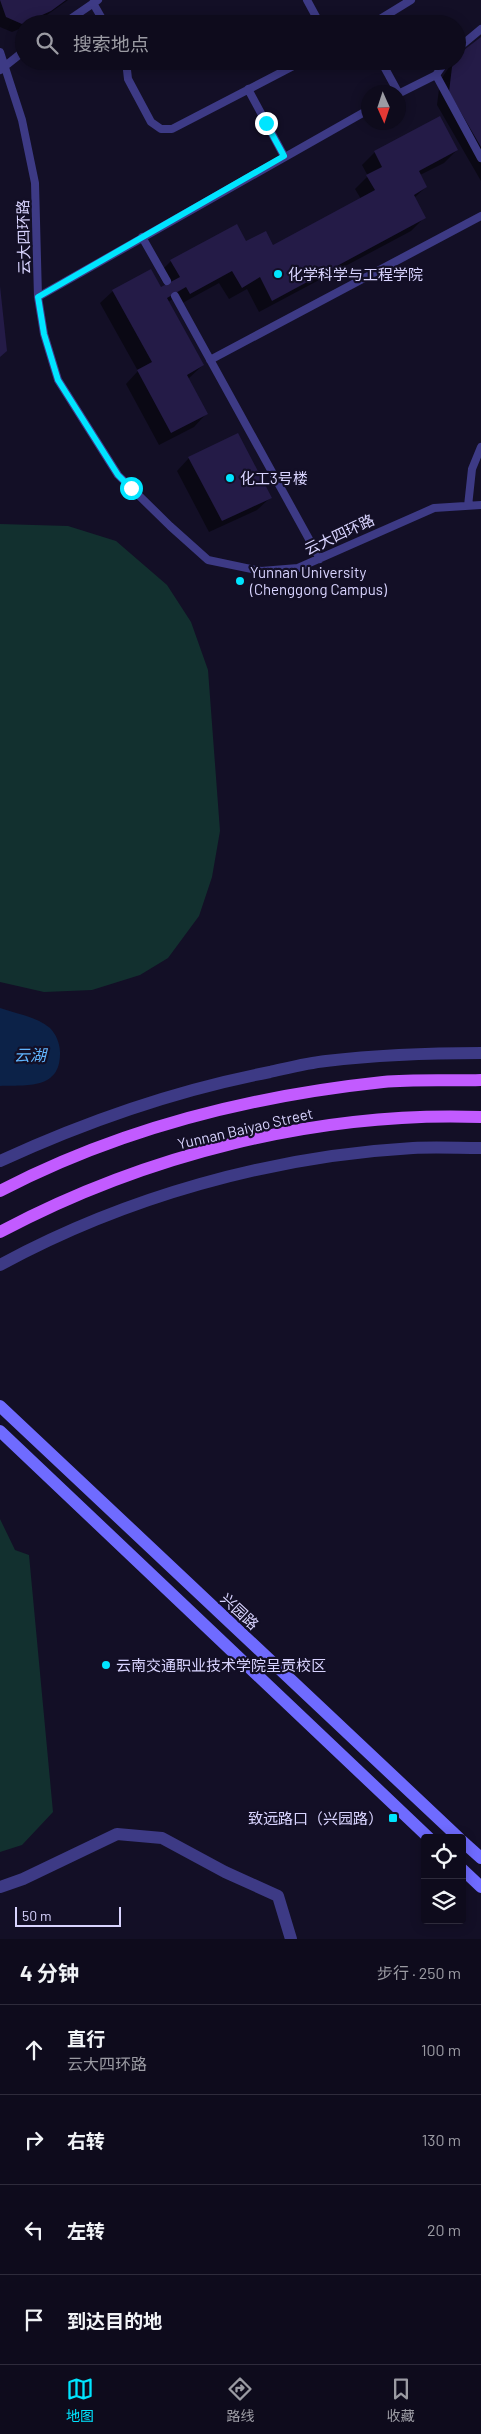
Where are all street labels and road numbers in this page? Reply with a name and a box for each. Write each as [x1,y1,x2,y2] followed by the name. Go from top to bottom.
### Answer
[13,199,33,275] street label: 云大四环路
[301,510,377,558] street label: 云大四环路
[176,1104,314,1152] street label: Yunnan Baiyao Street
[217,1589,263,1633] street label: 兴园路

